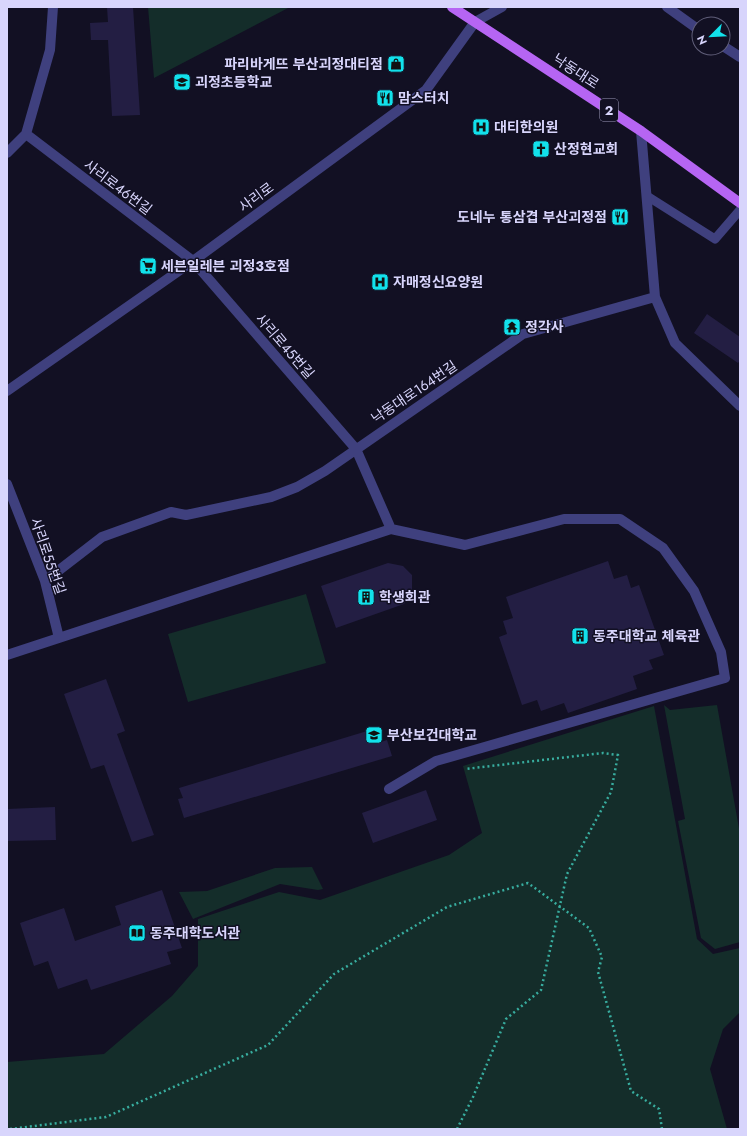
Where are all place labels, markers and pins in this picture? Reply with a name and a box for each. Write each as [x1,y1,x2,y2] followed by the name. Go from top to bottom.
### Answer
[224,54,383,74] place label: 파리바게뜨 부산괴정대티점
[386,54,406,74] shop icon: 파리바게뜨 부산괴정대티점
[172,72,192,92] school or university icon: 괴정초등학교
[195,72,272,92] place label: 괴정초등학교
[375,88,395,108] restaurant icon: 맘스터치
[398,88,450,108] place label: 맘스터치
[471,117,491,137] hospital icon: 대티한의원
[494,117,558,137] place label: 대티한의원
[531,139,551,159] church icon: 산정현교회
[554,139,618,159] place label: 산정현교회
[457,207,607,227] place label: 도네누 통삼겹 부산괴정점
[610,207,630,227] restaurant icon: 도네누 통삼겹 부산괴정점
[138,256,158,276] supermarket icon: 세븐일레븐 괴정3호점
[161,256,290,276] place label: 세븐일레븐 괴정3호점
[370,272,390,292] hospital icon: 자매정신요양원
[393,272,483,292] place label: 자매정신요양원
[502,317,522,337] temple icon: 정각사
[525,317,564,337] place label: 정각사
[356,587,376,607] building icon: 학생회관
[379,587,431,607] place label: 학생회관
[570,626,590,646] building icon: 동주대학교 체육관
[593,626,700,646] place label: 동주대학교 체육관
[364,725,384,745] school or university icon: 부산보건대학교
[387,725,477,745] place label: 부산보건대학교
[127,923,147,943] library icon: 동주대학도서관
[150,923,240,943] place label: 동주대학도서관

